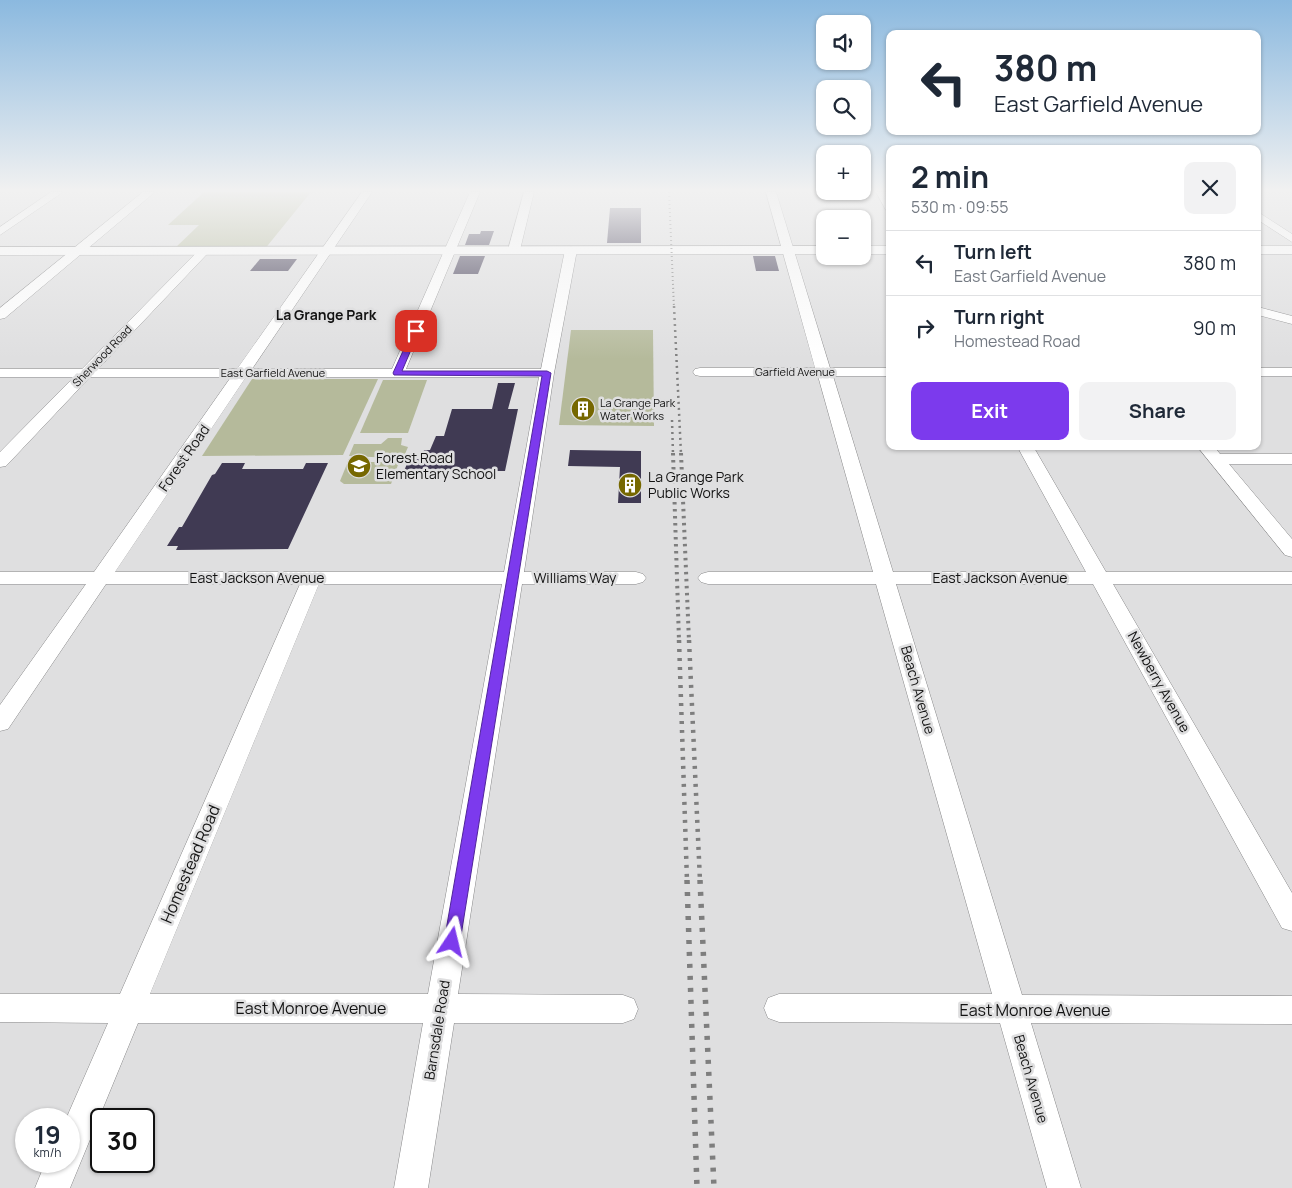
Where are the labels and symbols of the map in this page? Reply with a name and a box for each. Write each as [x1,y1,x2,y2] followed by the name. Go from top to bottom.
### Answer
[276,305,377,324] district label: La Grange Park
[395,310,437,352] pin
[69,322,135,390] street label: Sherwood Road
[755,364,835,379] street label: Garfield Avenue
[221,365,326,380] street label: East Garfield Avenue
[600,395,676,423] place label: La Grange Park Water Works
[570,396,596,422] building icon: La Grange Park Water Works
[154,421,213,495] street label: Forest Road
[376,448,496,483] place label: Forest Road Elementary School
[346,453,372,479] school or university icon: Forest Road Elementary School
[648,467,745,502] place label: La Grange Park Public Works
[617,472,643,498] building icon: La Grange Park Public Works
[189,568,325,587] street label: East Jackson Avenue
[534,568,617,587] street label: Williams Way
[932,568,1068,587] street label: East Jackson Avenue
[1124,628,1195,736] street label: Newberry Avenue
[897,643,940,736] street label: Beach Avenue
[155,802,225,926] street label: Homestead Road
[425,915,477,967] position arrow
[419,979,454,1081] street label: Barnsdale Road
[236,997,386,1019] street label: East Monroe Avenue
[960,999,1110,1021] street label: East Monroe Avenue
[1010,1032,1053,1125] street label: Beach Avenue
[90,1108,155,1173] speed limit sign: 30

